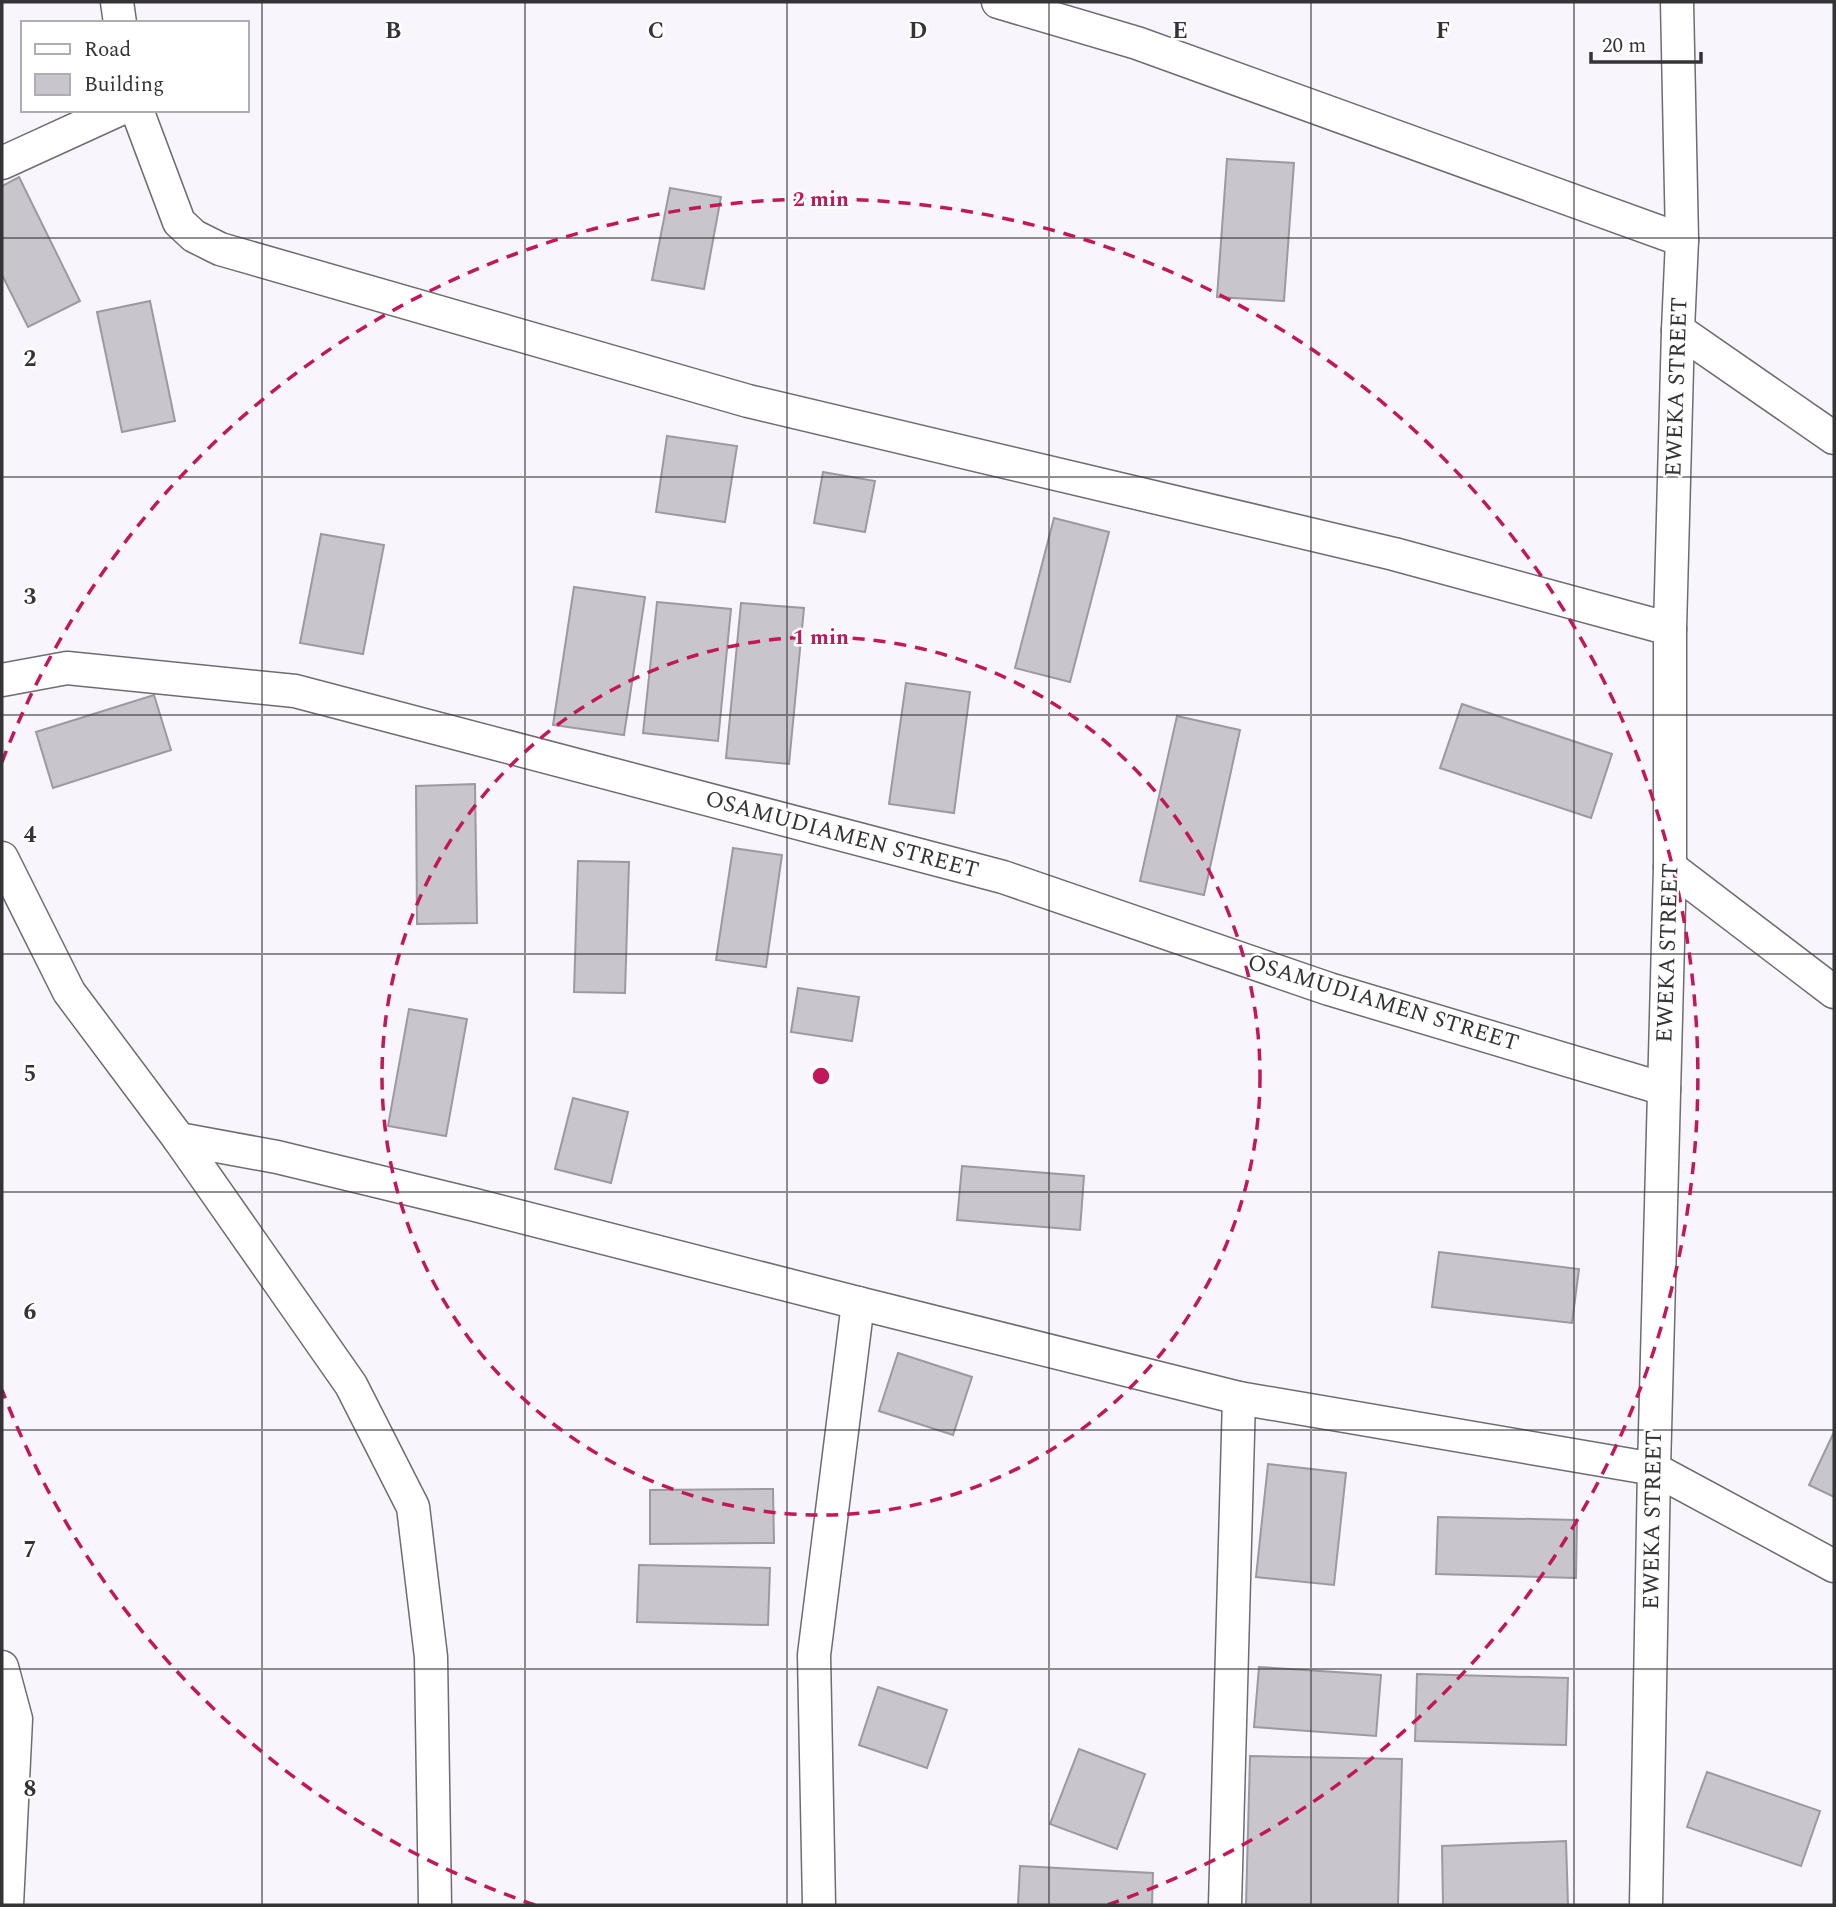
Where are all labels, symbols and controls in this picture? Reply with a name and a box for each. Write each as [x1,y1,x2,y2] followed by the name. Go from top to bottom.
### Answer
[385,14,401,49] text: B
[648,14,664,49] text: C
[909,14,927,49] text: D
[1172,14,1188,49] text: E
[1436,14,1450,49] text: F
[21,21,248,112] legend
[1591,21,1701,65] scale bar
[1602,30,1646,62] text: 20 m
[84,34,131,66] text: Road
[84,69,164,101] text: Building
[793,184,849,216] text: 2 min
[1656,297,1698,477] street label: EWEKA STREET
[24,342,37,377] text: 2
[24,580,37,615] text: 3
[793,622,849,654] text: 1 min
[701,782,983,888] street label: OSAMUDIAMEN STREET
[24,818,37,853] text: 4
[1647,863,1689,1043] street label: EWEKA STREET
[1243,945,1523,1061] street label: OSAMUDIAMEN STREET
[24,1057,36,1092] text: 5
[809,1064,833,1088] centre of rings
[24,1295,37,1330] text: 6
[1634,1430,1672,1610] street label: EWEKA STREET
[24,1533,36,1568] text: 7
[24,1772,36,1807] text: 8

